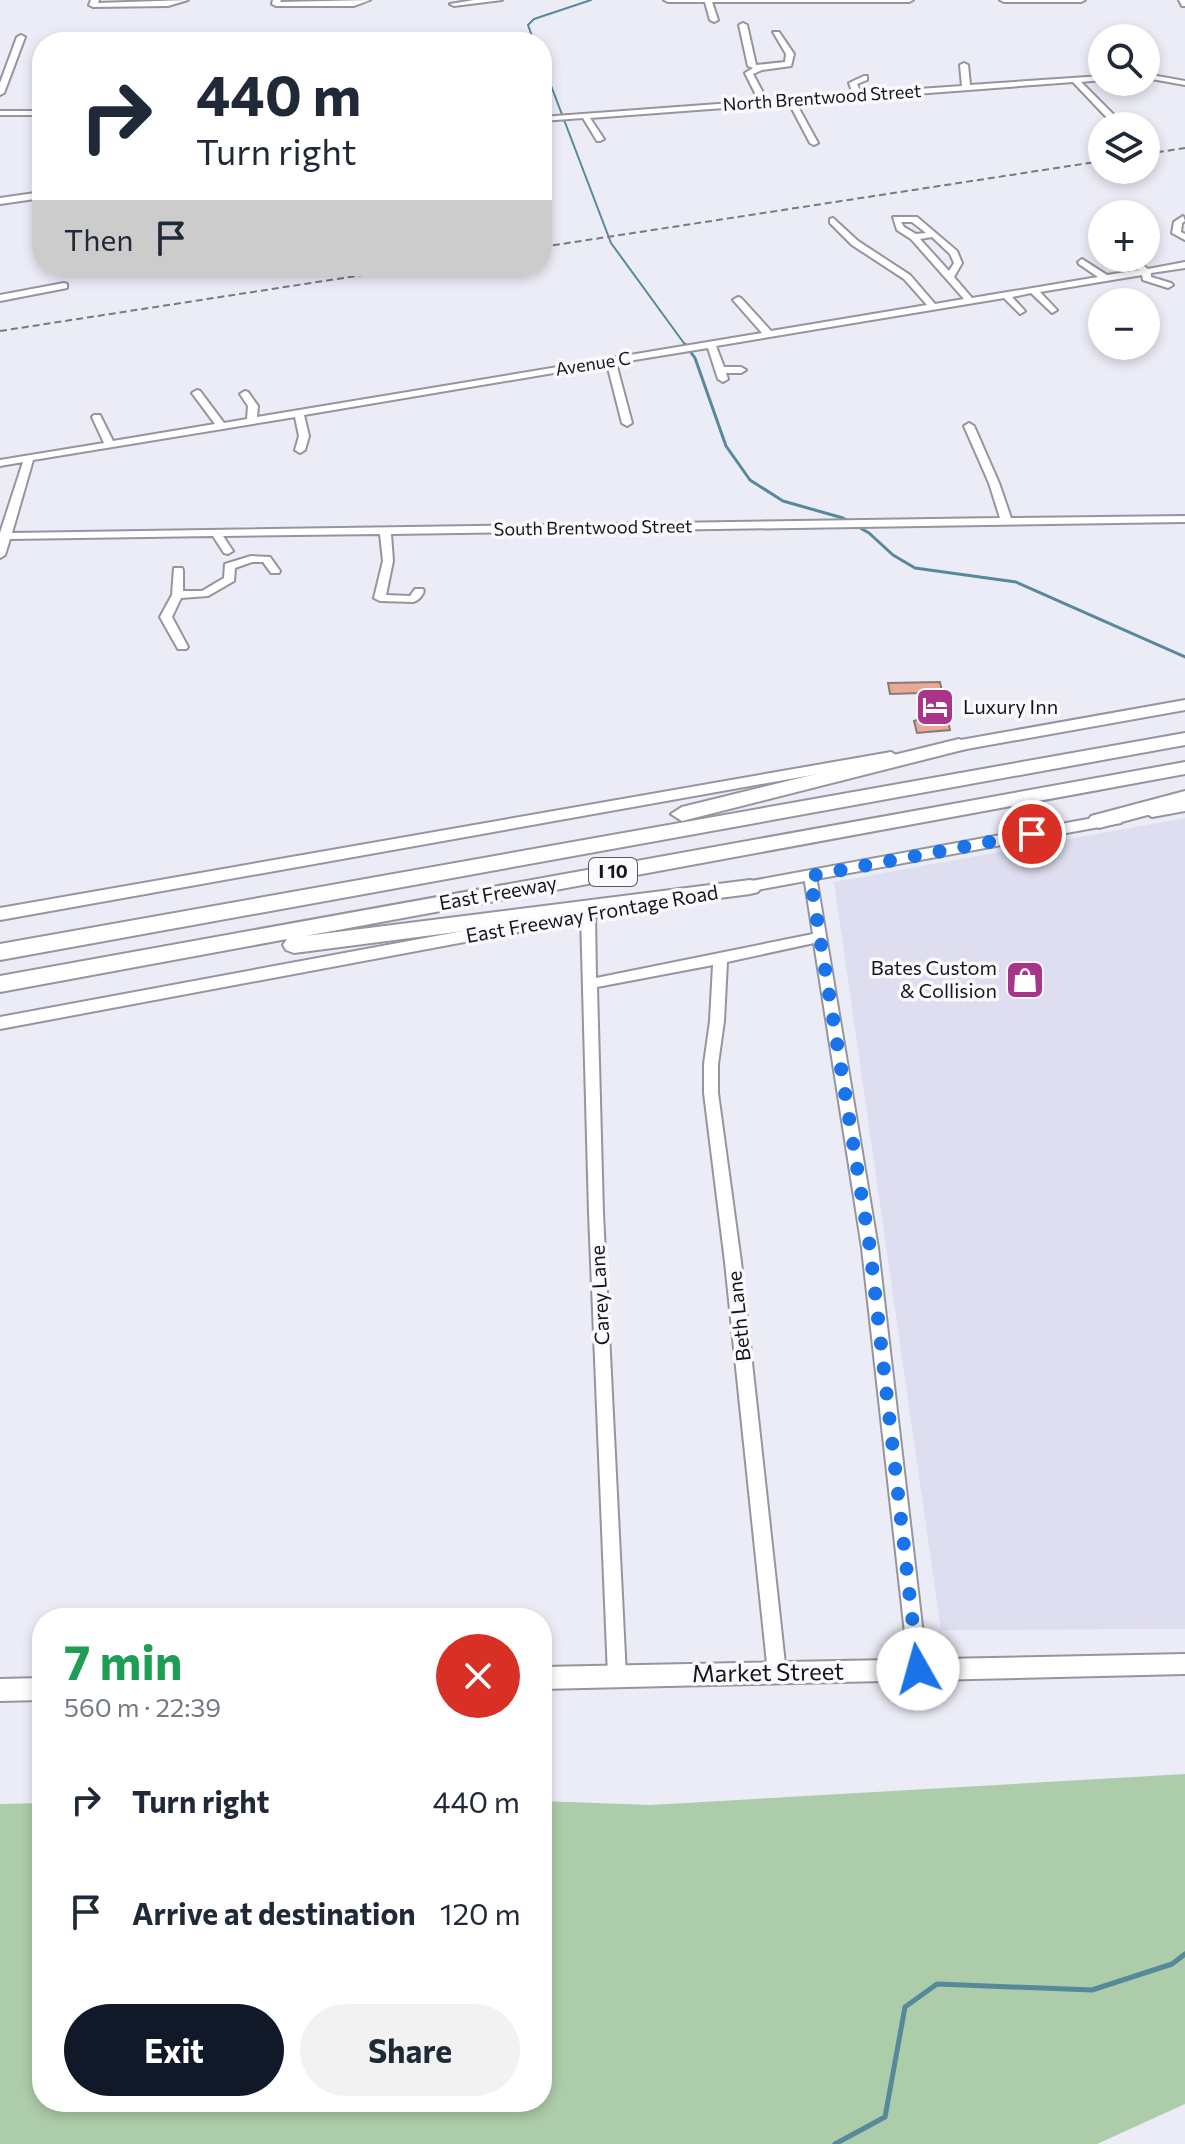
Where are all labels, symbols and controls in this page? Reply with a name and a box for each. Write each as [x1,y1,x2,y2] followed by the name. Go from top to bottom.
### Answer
[1088,24,1160,360] map controls
[1088,24,1160,96] button: search
[196,59,361,128] text: 440 m
[64,64,168,168] icon: right
[722,79,922,115] street label: North Brentwood Street
[1088,112,1160,184] button: layers
[196,128,357,172] text: Turn right
[1088,200,1160,272] button: +
[149,216,193,260] icon: arrive
[64,220,133,257] text: Then
[1088,288,1160,360] button: −
[554,346,632,380] street label: Avenue C
[494,514,692,540] street label: South Brentwood Street
[914,686,956,728] hotel icon: Luxury Inn
[963,694,1058,718] place label: Luxury Inn
[998,800,1066,868] pin
[1010,812,1054,856] icon: arrive
[589,858,637,886] road number: I 10
[437,870,559,914] street label: East Freeway
[464,879,720,947] street label: East Freeway Frontage Road
[871,955,997,1002] place label: Bates Custom & Collision
[1004,959,1046,1001] shop icon: Bates Custom & Collision
[584,1244,614,1346] street label: Carey Lane
[721,1270,755,1362] street label: Beth Lane
[876,1627,960,1711] position arrow
[64,1631,183,1690] text: 7 min
[436,1634,520,1718] button: close
[692,1656,844,1687] street label: Market Street
[64,1691,221,1722] text: 560 m · 22:39
[64,1778,108,1822] icon: right
[132,1782,269,1819] text: Turn right
[433,1782,520,1819] text: 440 m
[64,1890,108,1934] icon: arrive
[132,1894,416,1931] text: Arrive at destination
[440,1894,521,1931] text: 120 m
[64,2004,284,2096] button: Exit
[300,2004,520,2096] button: Share

